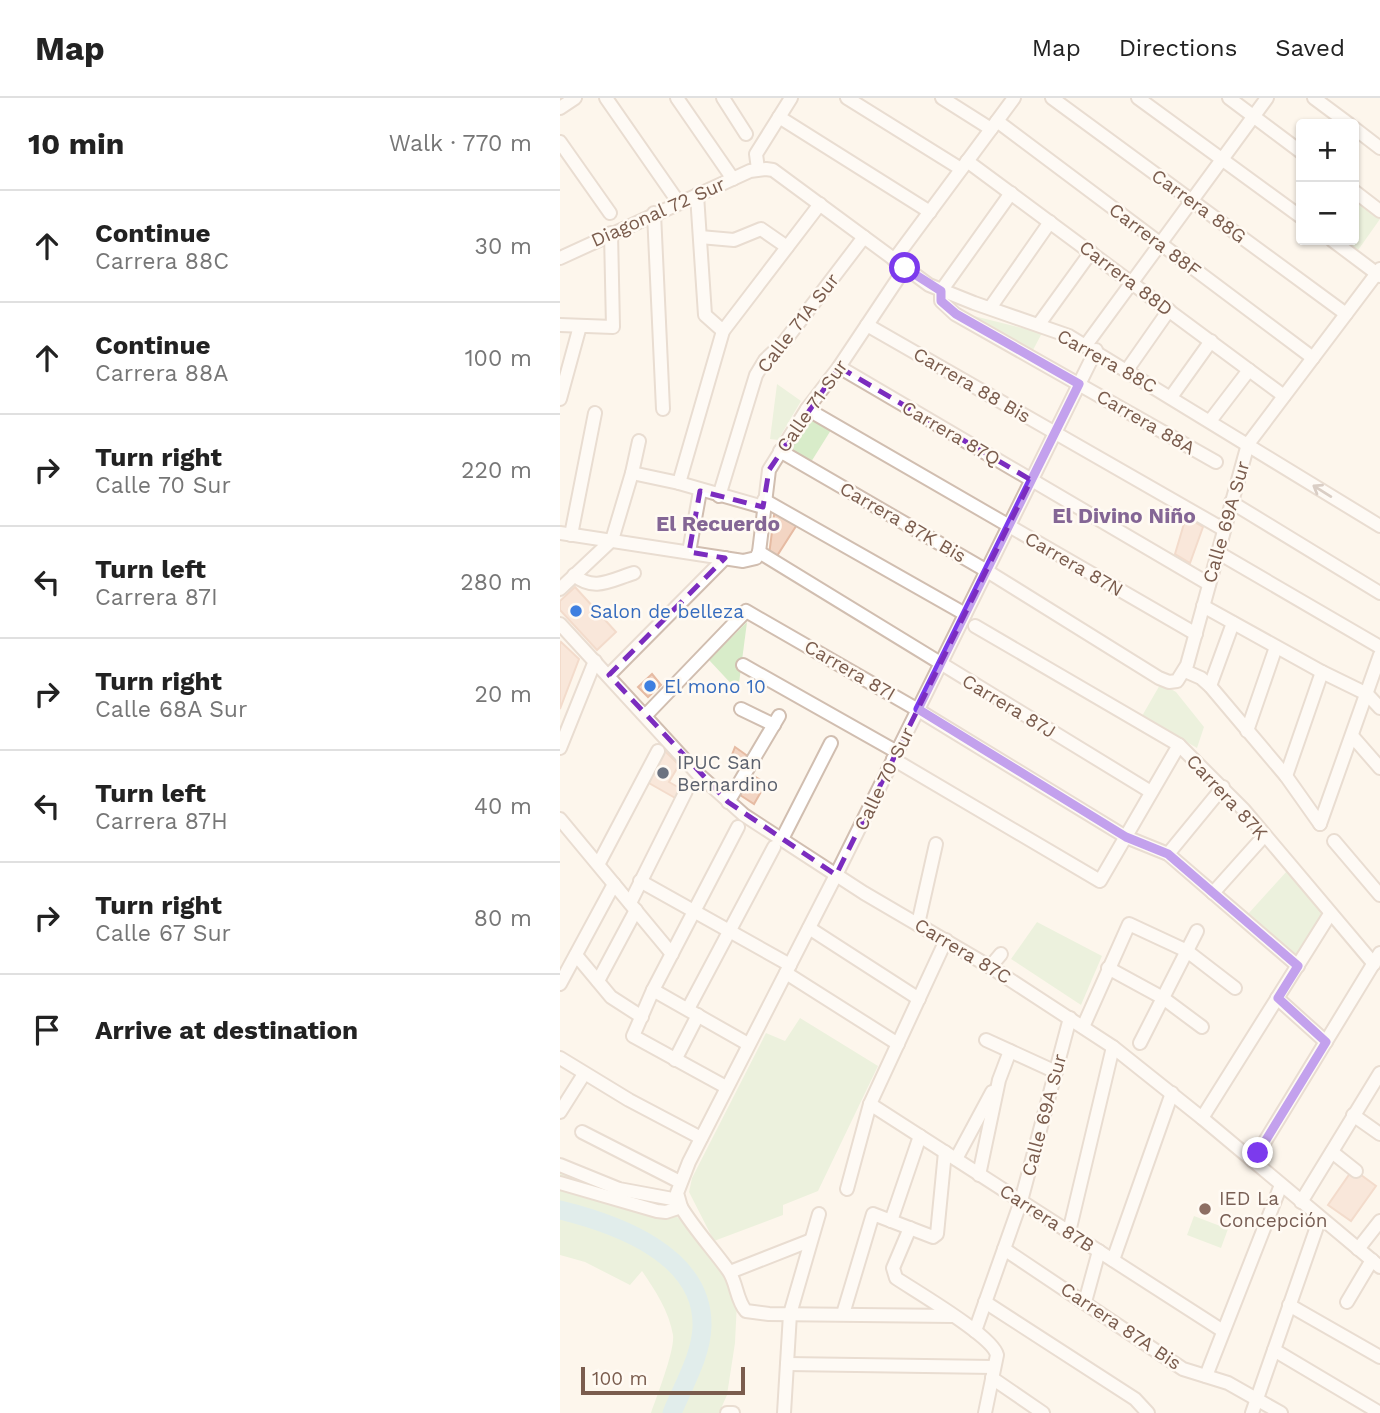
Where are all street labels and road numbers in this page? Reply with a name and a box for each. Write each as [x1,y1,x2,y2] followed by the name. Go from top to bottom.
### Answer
[1147,164,1251,248] street label: Carrera 88G
[588,172,729,252] street label: Diagonal 72 Sur
[1104,198,1206,282] street label: Carrera 88F
[1075,235,1177,321] street label: Carrera 88D
[752,268,844,377] street label: Calle 71A Sur
[1053,324,1161,398] street label: Carrera 88C
[909,342,1035,428] street label: Carrera 88 Bis
[772,355,853,457] street label: Calle 71 Sur
[1093,384,1200,460] street label: Carrera 88A
[898,396,1004,470] street label: Carrera 87Q
[1198,458,1254,586] street label: Calle 69A Sur
[836,477,970,567] street label: Carrera 87K Bis
[1021,527,1127,601] street label: Carrera 87N
[800,635,900,705] street label: Carrera 87I
[958,669,1060,743] street label: Carrera 87J
[849,723,919,834] street label: Calle 70 Sur
[1182,750,1272,844] street label: Carrera 87K
[911,913,1015,989] street label: Carrera 87C
[1017,1051,1071,1179] street label: Calle 69A Sur
[995,1179,1099,1257] street label: Carrera 87B
[1056,1277,1186,1375] street label: Carrera 87A Bis

